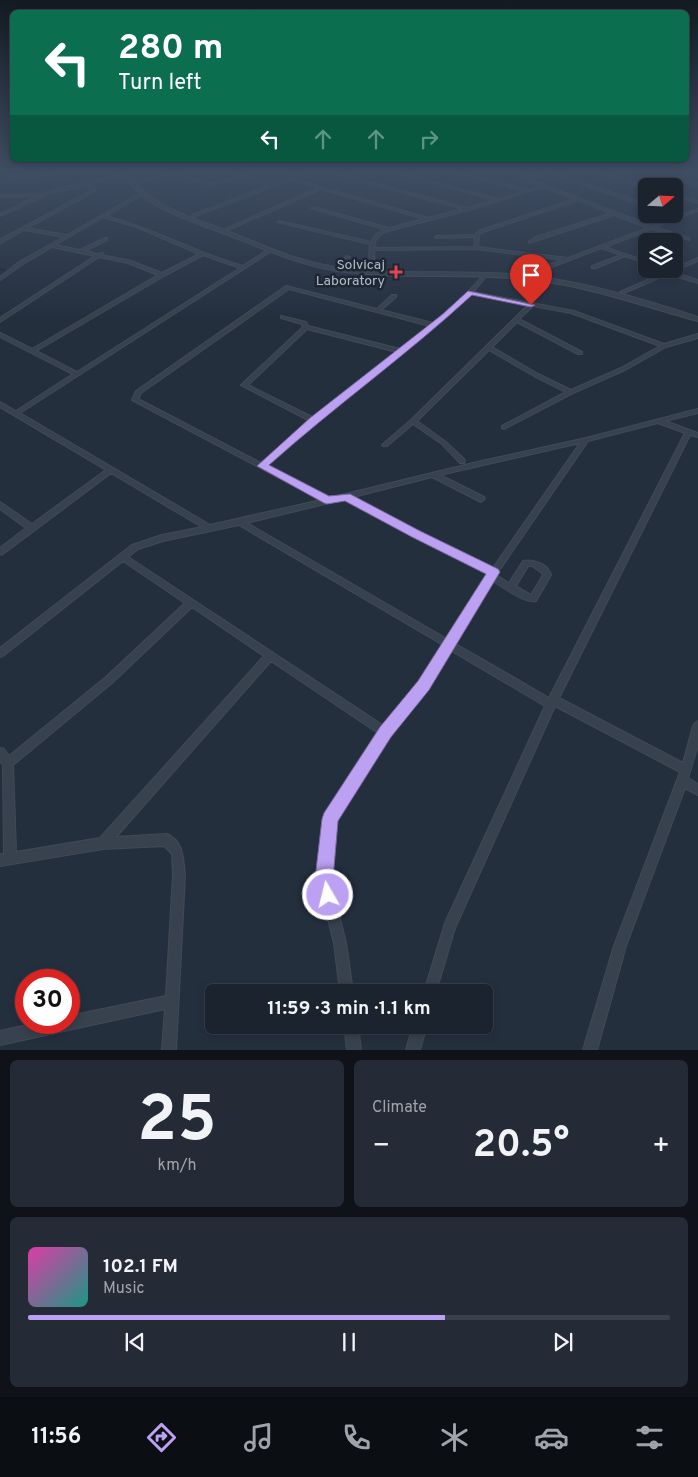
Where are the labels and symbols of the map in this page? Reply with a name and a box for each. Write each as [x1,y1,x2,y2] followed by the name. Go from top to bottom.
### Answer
[638,178,682,222] north arrow
[510,254,552,305] pin
[316,257,385,290] place label: Solvicaj Laboratory
[389,265,403,279] marker: Solvicaj Laboratory
[301,868,353,920] position arrow
[15,969,80,1034] speed limit sign: 30

